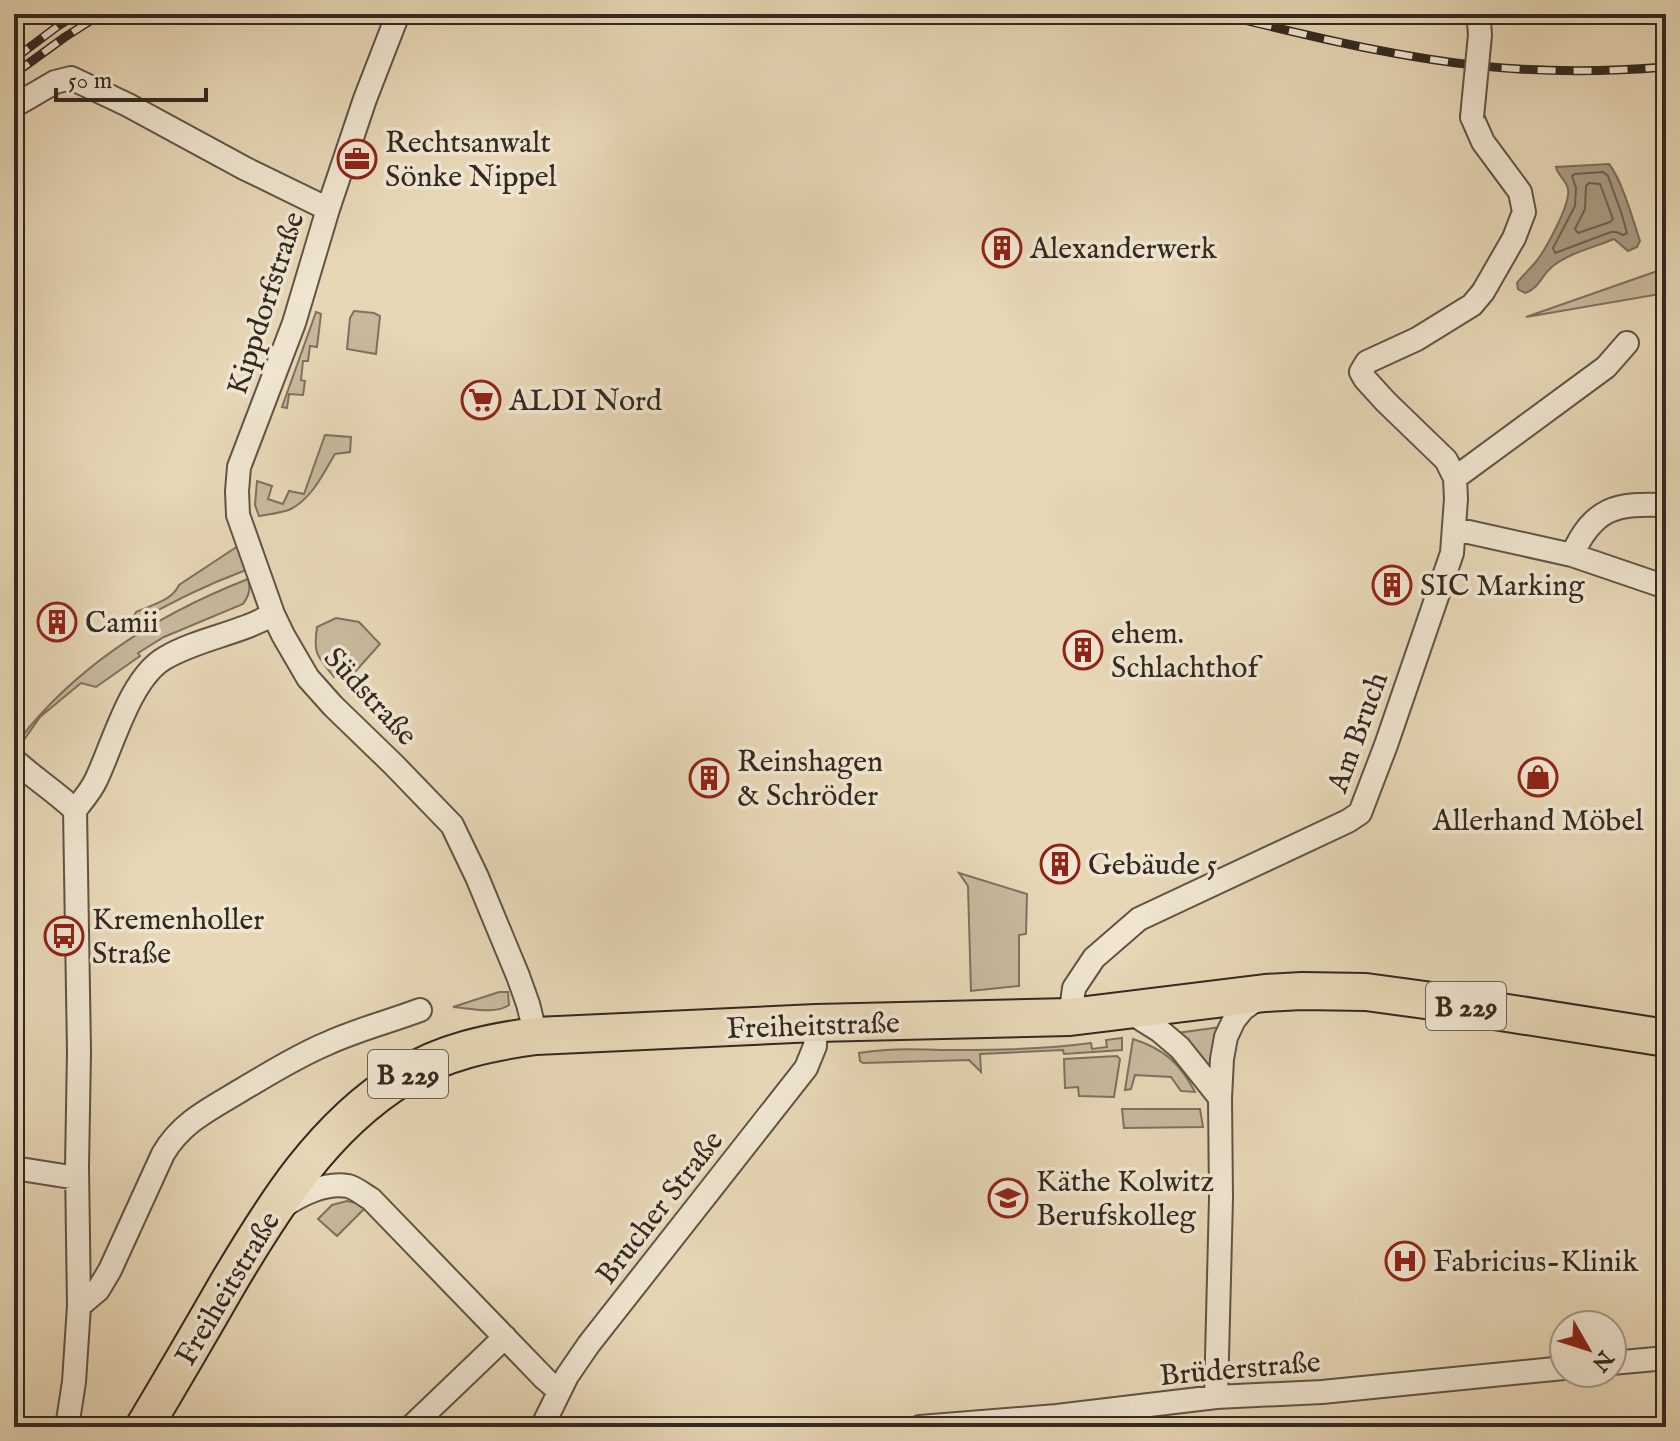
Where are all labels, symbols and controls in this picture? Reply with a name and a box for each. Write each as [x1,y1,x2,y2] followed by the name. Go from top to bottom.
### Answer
[56,52,206,102] scale bar
[68,66,112,97] text: 50 m
[385,125,558,197] place label: Rechtsanwalt Sönke Nippel
[336,138,378,180] office icon: Rechtsanwalt Sönke Nippel
[219,207,314,400] street label: Kippdorfstraße
[981,227,1023,269] building icon: Alexanderwerk
[1029,231,1218,269] place label: Alexanderwerk
[460,379,502,421] supermarket icon: ALDI Nord
[508,383,663,421] place label: ALDI Nord
[1371,564,1413,606] building icon: SIC Marking
[1420,568,1585,606] place label: SIC Marking
[36,601,78,643] building icon: Camii
[85,605,159,643] place label: Camii
[1111,616,1263,688] place label: ehem. Schlachthof
[1062,629,1104,671] building icon: ehem. Schlachthof
[314,640,425,755] street label: Südstraße
[1319,667,1398,799] street label: Am Bruch
[737,744,883,816] place label: Reinshagen & Schröder
[1517,756,1559,798] shop icon: Allerhand Möbel
[688,757,730,799] building icon: Reinshagen & Schröder
[1432,803,1644,841] place label: Allerhand Möbel
[1039,843,1081,885] building icon: Gebäude 5
[1088,847,1217,885] place label: Gebäude 5
[92,902,264,974] place label: Kremenholler Straße
[43,915,85,957] bus stop icon: Kremenholler Straße
[1426,982,1506,1030] road number: B 229
[726,1005,900,1049] street label: Freiheitstraße
[368,1050,448,1098] road number: B 229
[589,1123,733,1293] street label: Brucher Straße
[1036,1164,1214,1236] place label: Käthe Kolwitz Berufskolleg
[987,1177,1029,1219] school or university icon: Käthe Kolwitz Berufskolleg
[168,1205,290,1373] street label: Freiheitstraße
[1384,1240,1426,1282] hospital icon: Fabricius-Klinik
[1433,1244,1639,1282] place label: Fabricius-Klinik
[1548,1309,1628,1389] north arrow
[1585,1343,1619,1377] text: N
[1158,1344,1322,1396] street label: Brüderstraße

